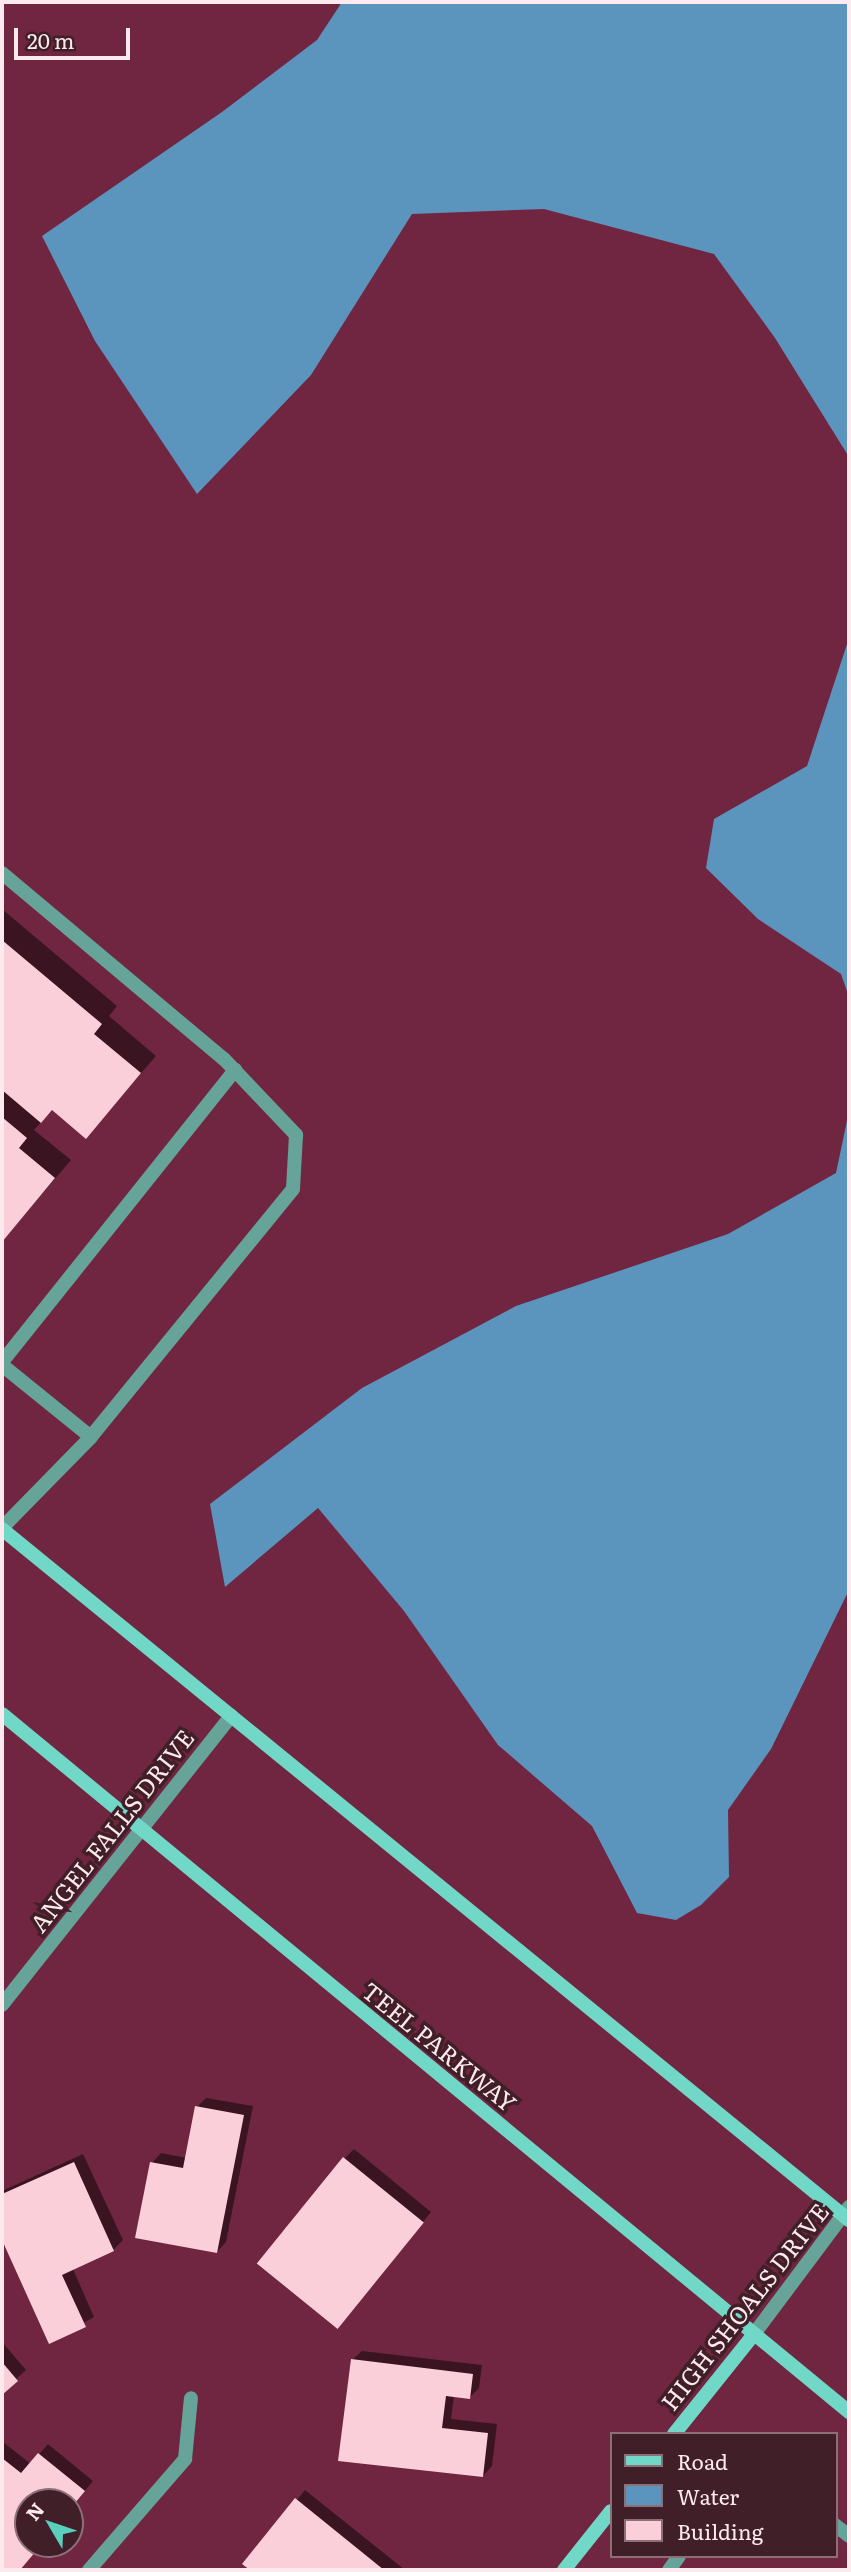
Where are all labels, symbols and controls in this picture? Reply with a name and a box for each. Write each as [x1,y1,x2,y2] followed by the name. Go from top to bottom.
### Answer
[18,14,133,58] scale bar
[27,24,74,55] text: 20 m
[23,1723,199,1937] street label: ANGEL FALLS DRIVE
[357,1975,523,2117] street label: TEEL PARKWAY
[654,2197,834,2415] street label: HIGH SHOALS DRIVE
[610,2432,837,2558] legend
[677,2445,728,2476] text: Road
[677,2480,739,2511] text: Water
[14,2488,84,2558] north arrow
[18,2496,50,2526] text: N
[677,2515,763,2546] text: Building

